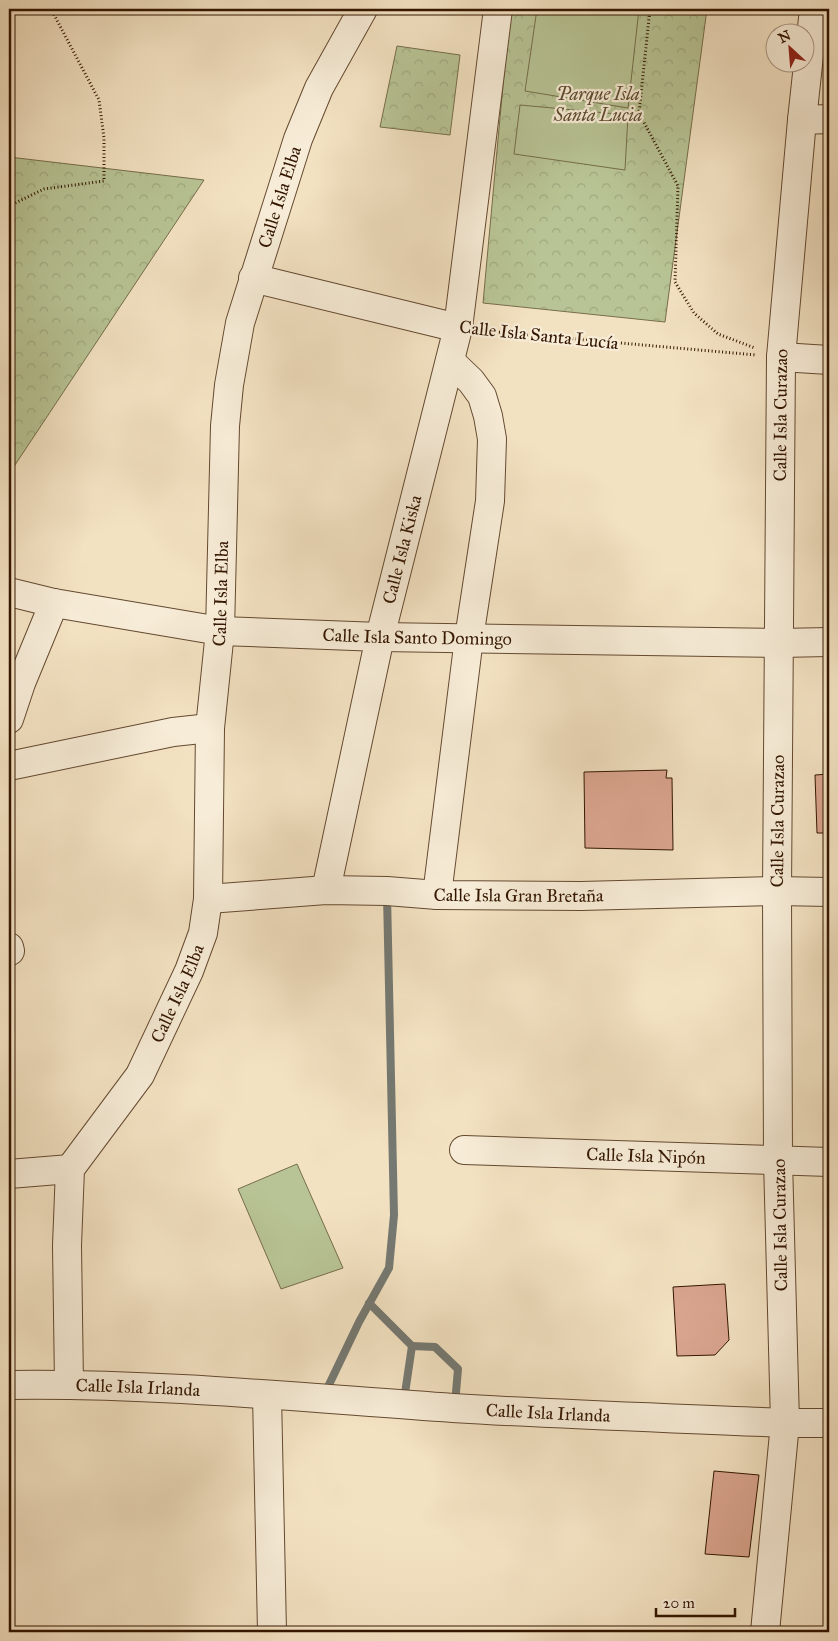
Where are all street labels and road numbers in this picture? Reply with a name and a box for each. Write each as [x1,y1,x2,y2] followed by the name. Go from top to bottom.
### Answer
[253,143,306,251] street label: Calle Isla Elba
[458,316,620,354] street label: Calle Isla Santa Lucía
[769,348,793,482] street label: Calle Isla Curazao
[378,492,427,606] street label: Calle Isla Kiska
[207,540,233,647] street label: Calle Isla Elba
[322,624,512,651] street label: Calle Isla Santo Domingo
[766,755,789,888] street label: Calle Isla Curazao
[433,884,604,907] street label: Calle Isla Gran Bretaña
[146,941,209,1046] street label: Calle Isla Elba
[586,1143,706,1169] street label: Calle Isla Nipón
[768,1158,792,1292] street label: Calle Isla Curazao
[75,1374,201,1401] street label: Calle Isla Irlanda
[485,1399,611,1427] street label: Calle Isla Irlanda

